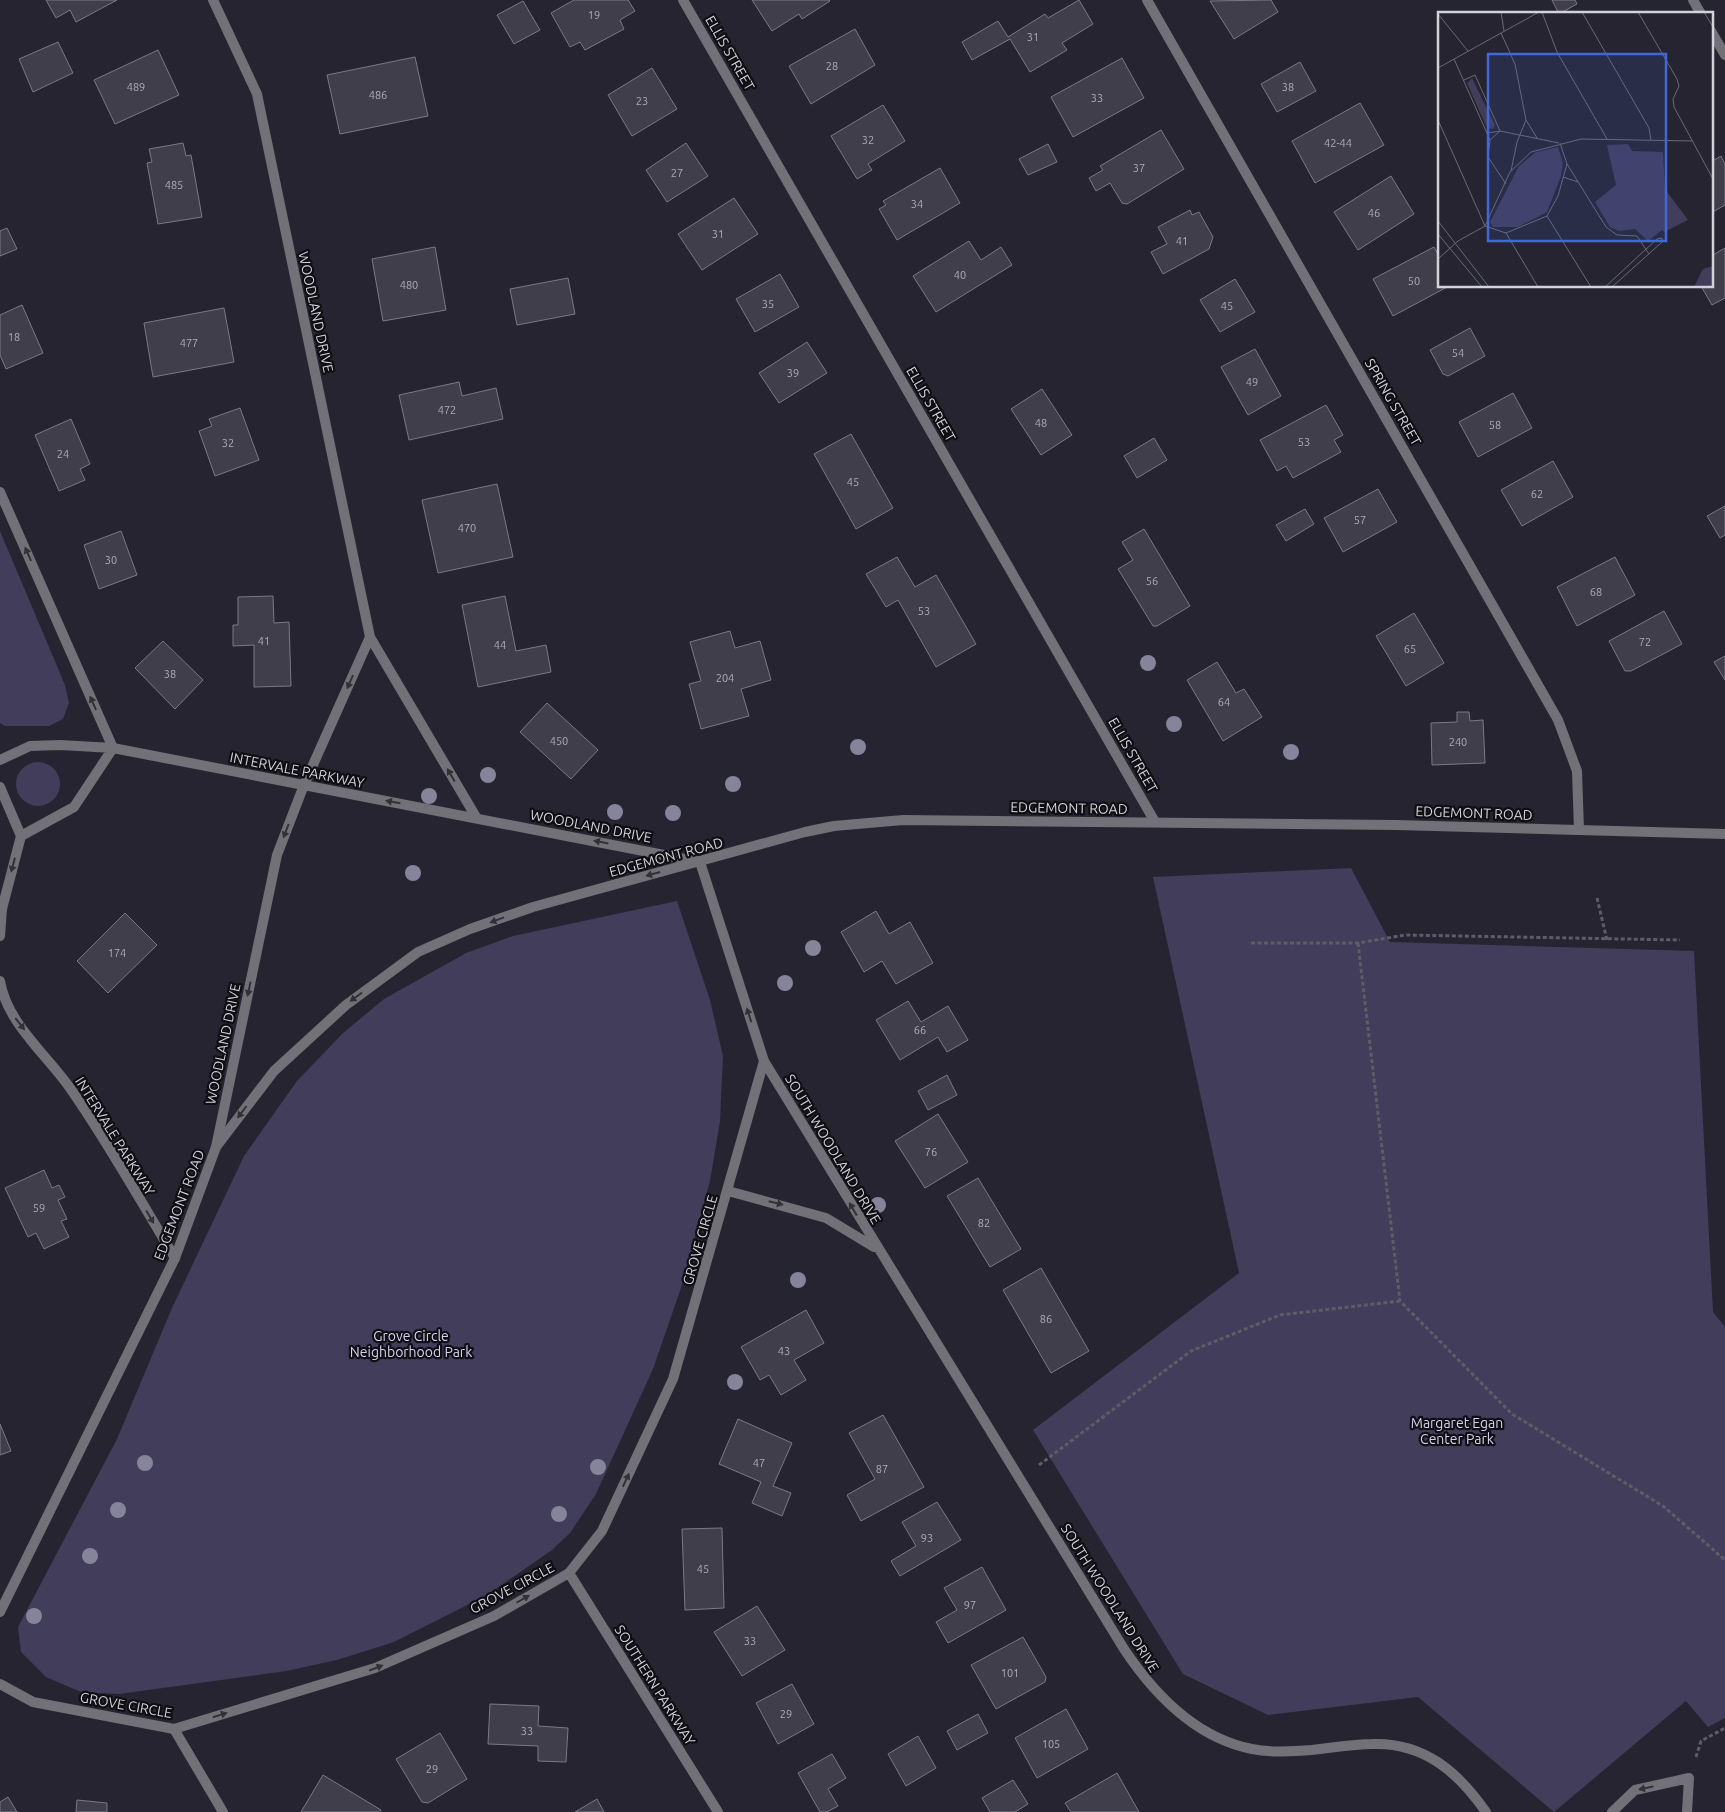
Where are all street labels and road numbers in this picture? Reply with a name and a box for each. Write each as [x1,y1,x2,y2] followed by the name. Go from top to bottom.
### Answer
[702,13,758,93] street label: ELLIS STREET
[295,250,337,374] street label: WOODLAND DRIVE
[1362,356,1424,449] street label: SPRING STREET
[903,364,959,444] street label: ELLIS STREET
[1105,715,1161,795] street label: ELLIS STREET
[228,749,366,791] street label: INTERVALE PARKWAY
[1010,799,1128,817] street label: EDGEMONT ROAD
[1415,803,1533,823] street label: EDGEMONT ROAD
[529,806,653,846] street label: WOODLAND DRIVE
[607,834,725,880] street label: EDGEMONT ROAD
[202,982,244,1106] street label: WOODLAND DRIVE
[782,1071,884,1227] street label: SOUTH WOODLAND DRIVE
[72,1074,158,1198] street label: INTERVALE PARKWAY
[151,1147,208,1263] street label: EDGEMONT ROAD
[679,1193,721,1287] street label: GROVE CIRCLE
[1058,1521,1162,1675] street label: SOUTH WOODLAND DRIVE
[467,1559,557,1617] street label: GROVE CIRCLE
[612,1622,698,1748] street label: SOUTHERN PARKWAY
[79,1689,173,1721] street label: GROVE CIRCLE

